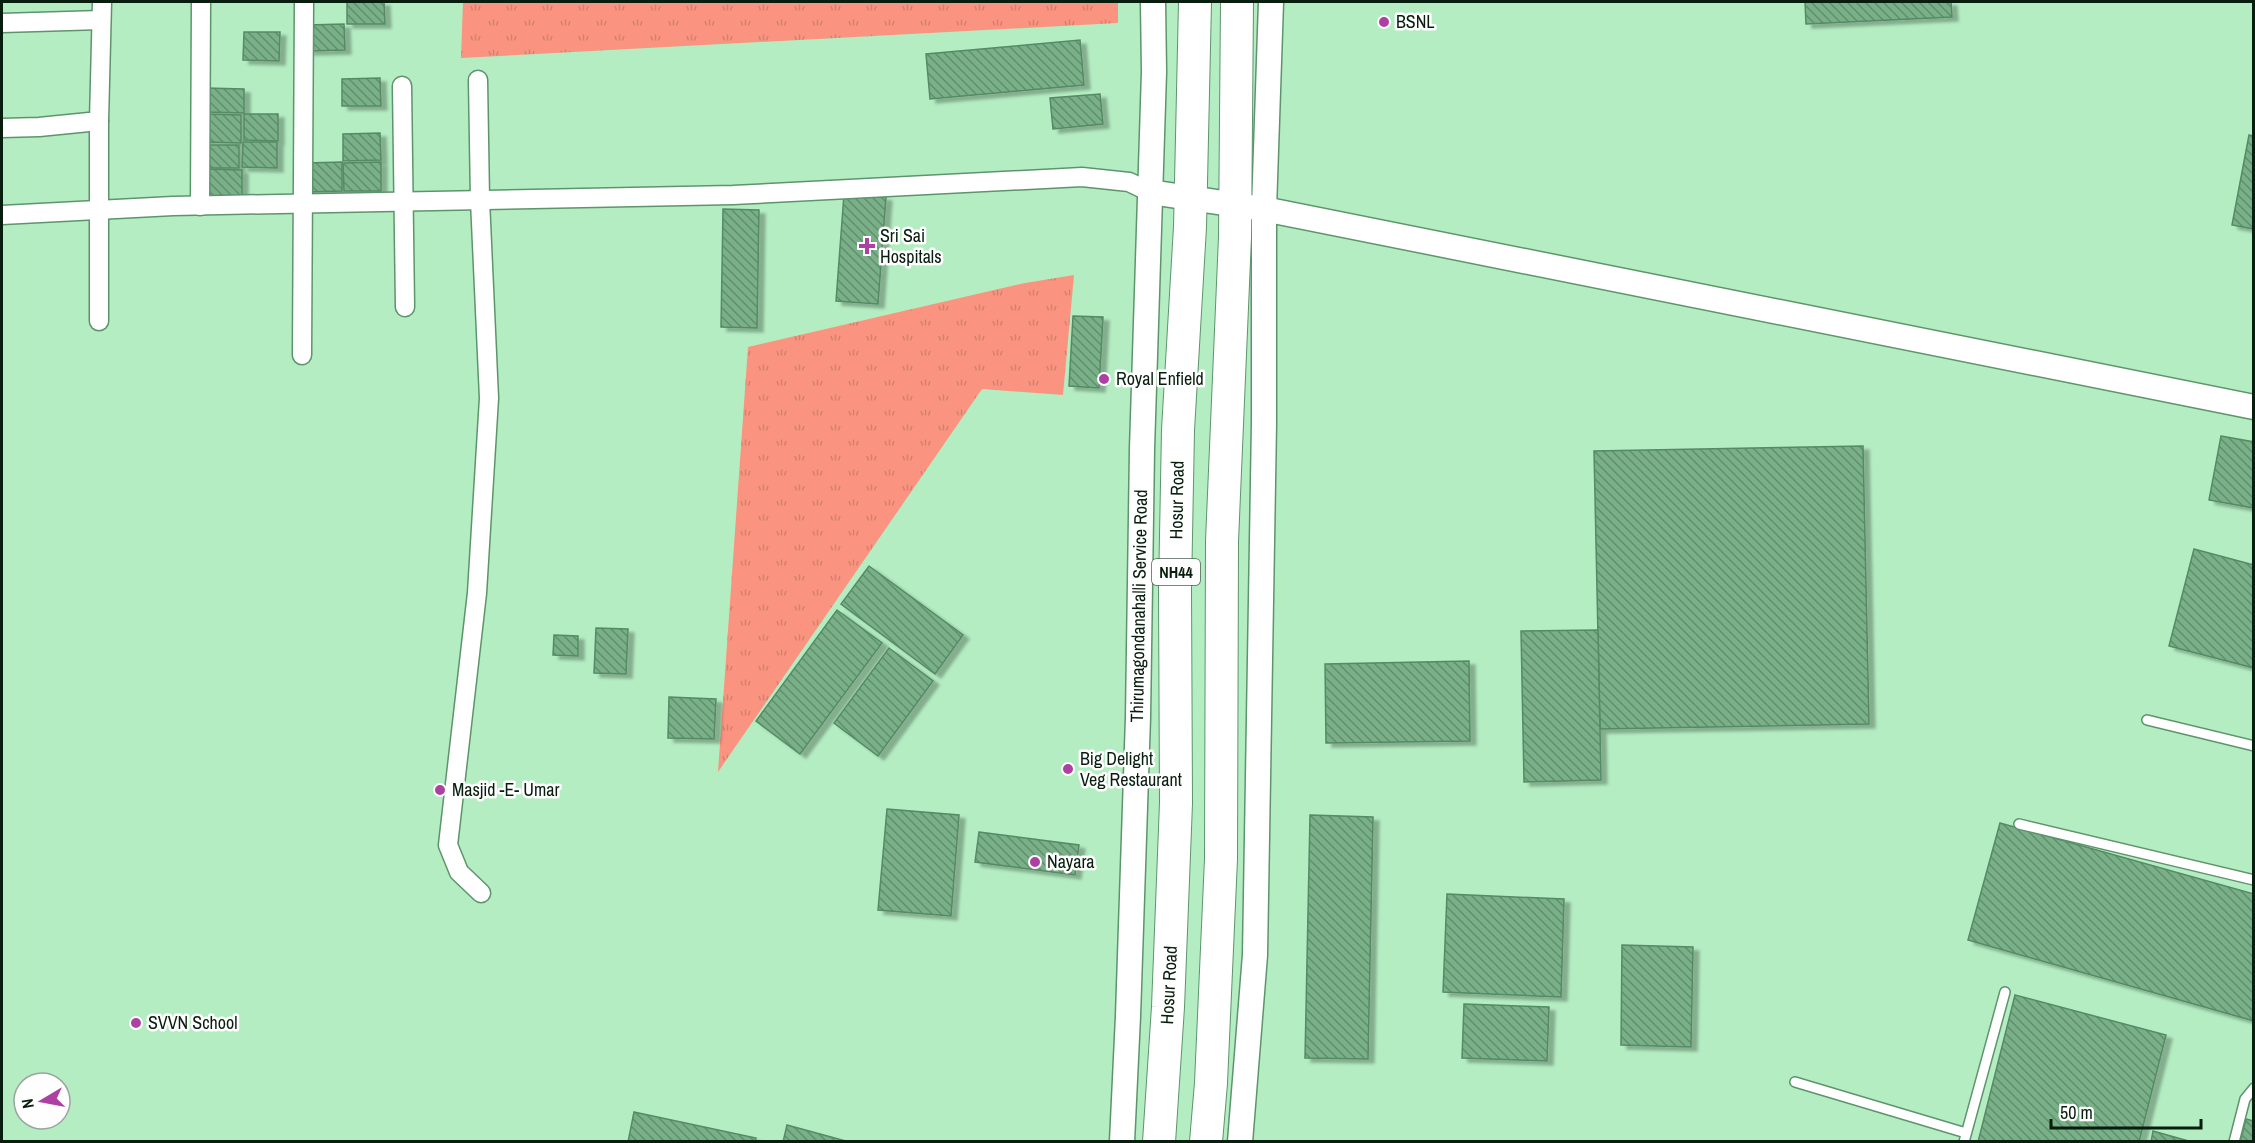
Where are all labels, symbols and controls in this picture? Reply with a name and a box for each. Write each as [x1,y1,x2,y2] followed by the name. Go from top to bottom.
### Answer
[1396,9,1435,34] place label: BSNL
[1377,15,1391,29] marker: BSNL
[880,223,942,269] place label: Sri Sai Hospitals
[858,237,876,255] marker: Sri Sai Hospitals
[1116,366,1204,391] place label: Royal Enfield
[1097,372,1111,386] marker: Royal Enfield
[1163,460,1190,540] street label: Hosur Road
[1124,489,1153,723] street label: Thirumagondanahalli Service Road
[1152,559,1200,585] road number: NH44
[1080,746,1182,792] place label: Big Delight Veg Restaurant
[1061,762,1075,776] marker: Big Delight Veg Restaurant
[452,777,560,802] place label: Masjid -E- Umar
[433,783,447,797] marker: Masjid -E- Umar
[1047,849,1095,874] place label: Nayara
[1028,855,1042,869] marker: Nayara
[1154,945,1183,1025] street label: Hosur Road
[148,1010,237,1035] place label: SVVN School
[129,1016,143,1030] marker: SVVN School
[12,1071,72,1131] north arrow
[2051,1092,2201,1130] scale bar
[16,1097,39,1110] text: N
[2060,1100,2093,1125] text: 50 m

